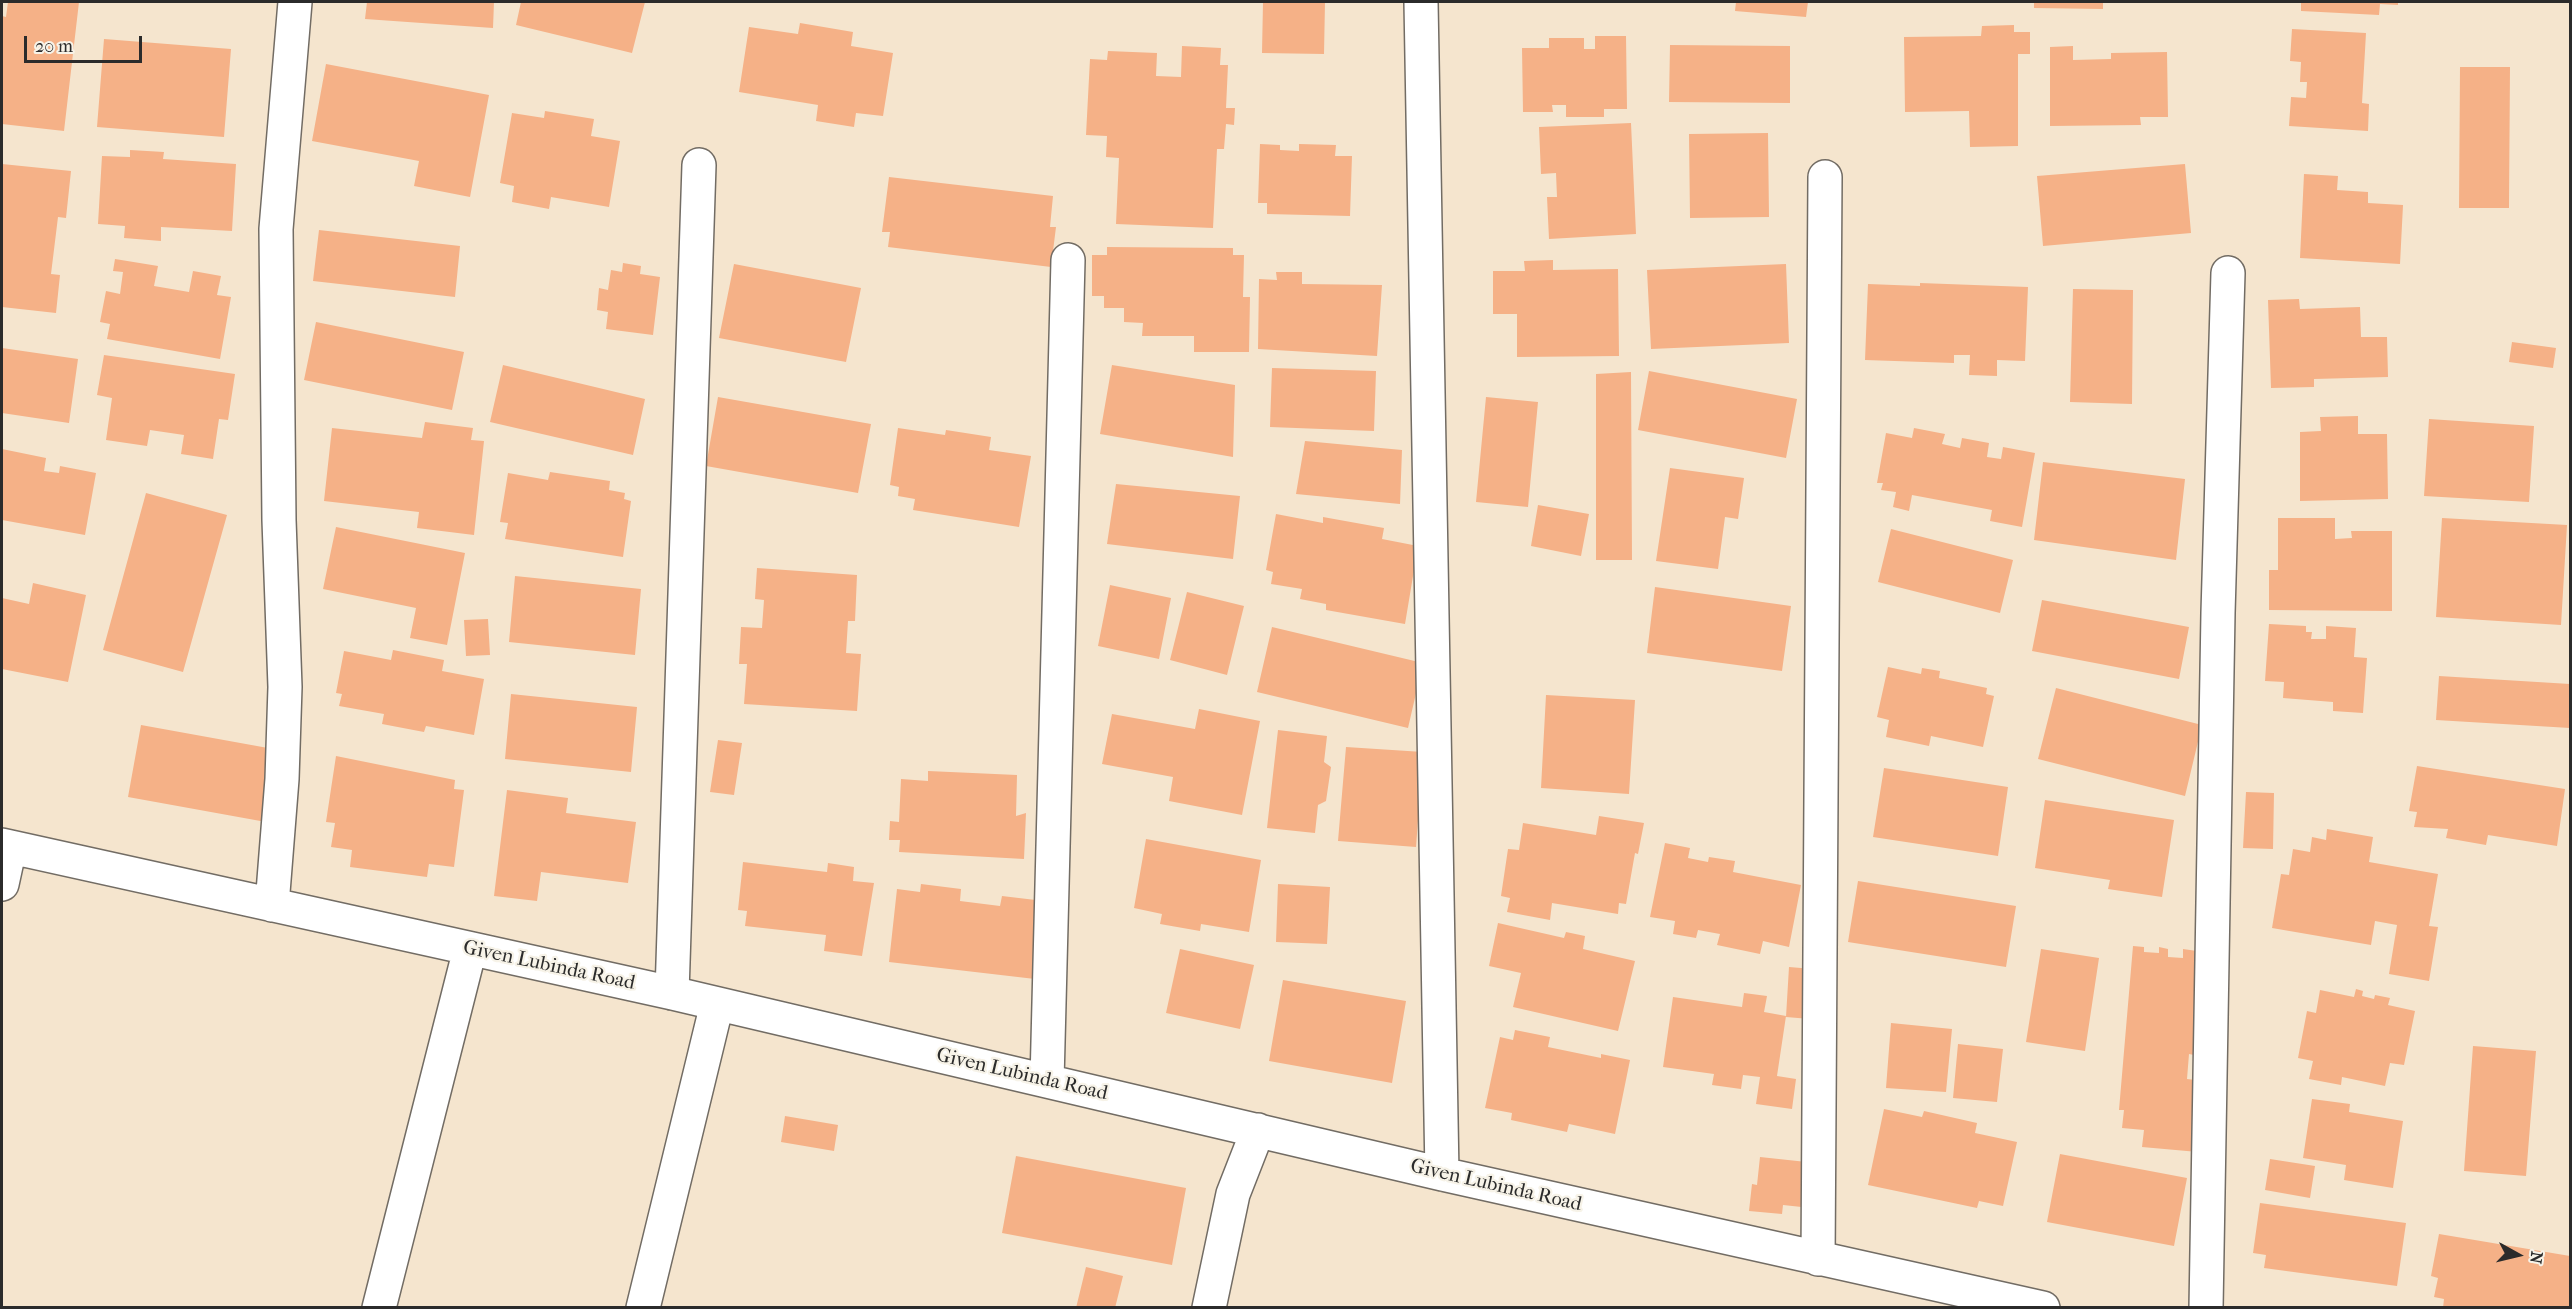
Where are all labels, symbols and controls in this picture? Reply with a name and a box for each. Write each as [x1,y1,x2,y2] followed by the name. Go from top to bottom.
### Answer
[27,24,146,62] scale bar
[35,36,73,57] text: 20 m
[461,936,637,996] street label: Given Lubinda Road
[934,1044,1110,1106] street label: Given Lubinda Road
[1408,1155,1584,1217] street label: Given Lubinda Road
[2488,1225,2548,1285] north arrow
[2526,1250,2547,1265] text: N

